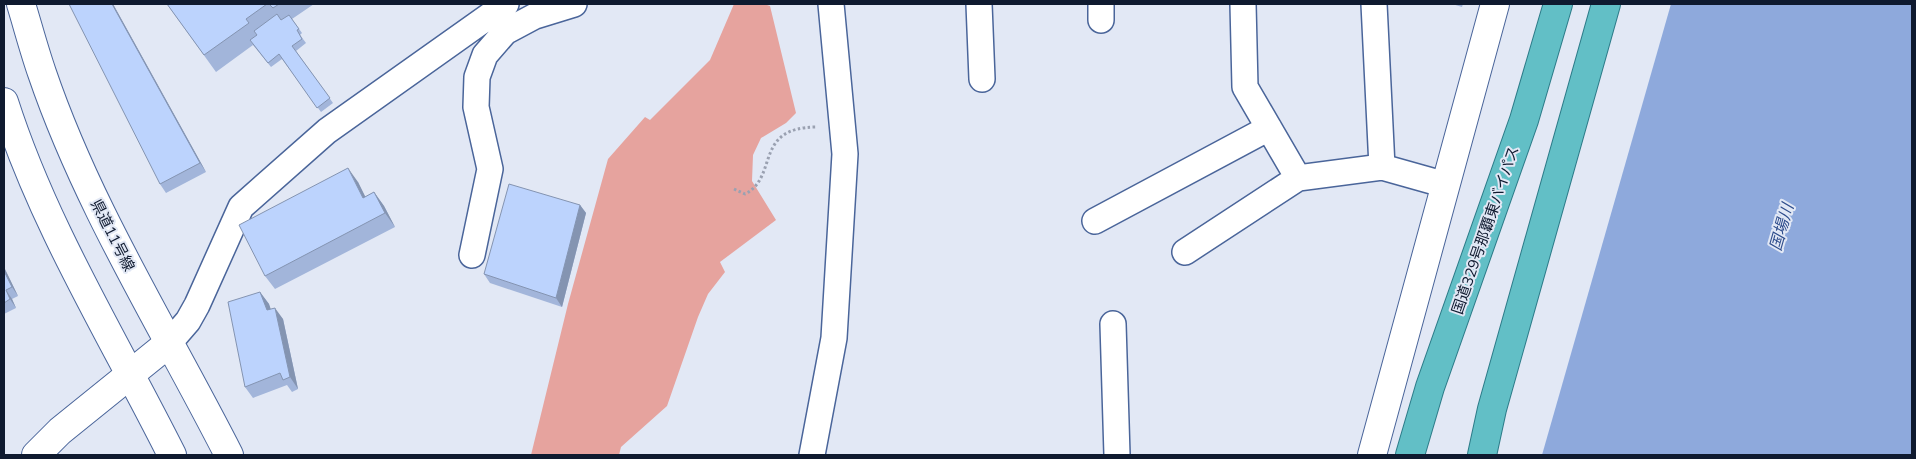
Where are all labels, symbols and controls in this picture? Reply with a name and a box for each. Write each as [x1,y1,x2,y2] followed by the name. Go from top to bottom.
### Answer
[1447,143,1523,317] street label: 国道329号那覇東バイパス
[87,196,139,274] street label: 県道11号線
[1765,199,1798,253] water label: 国場川

